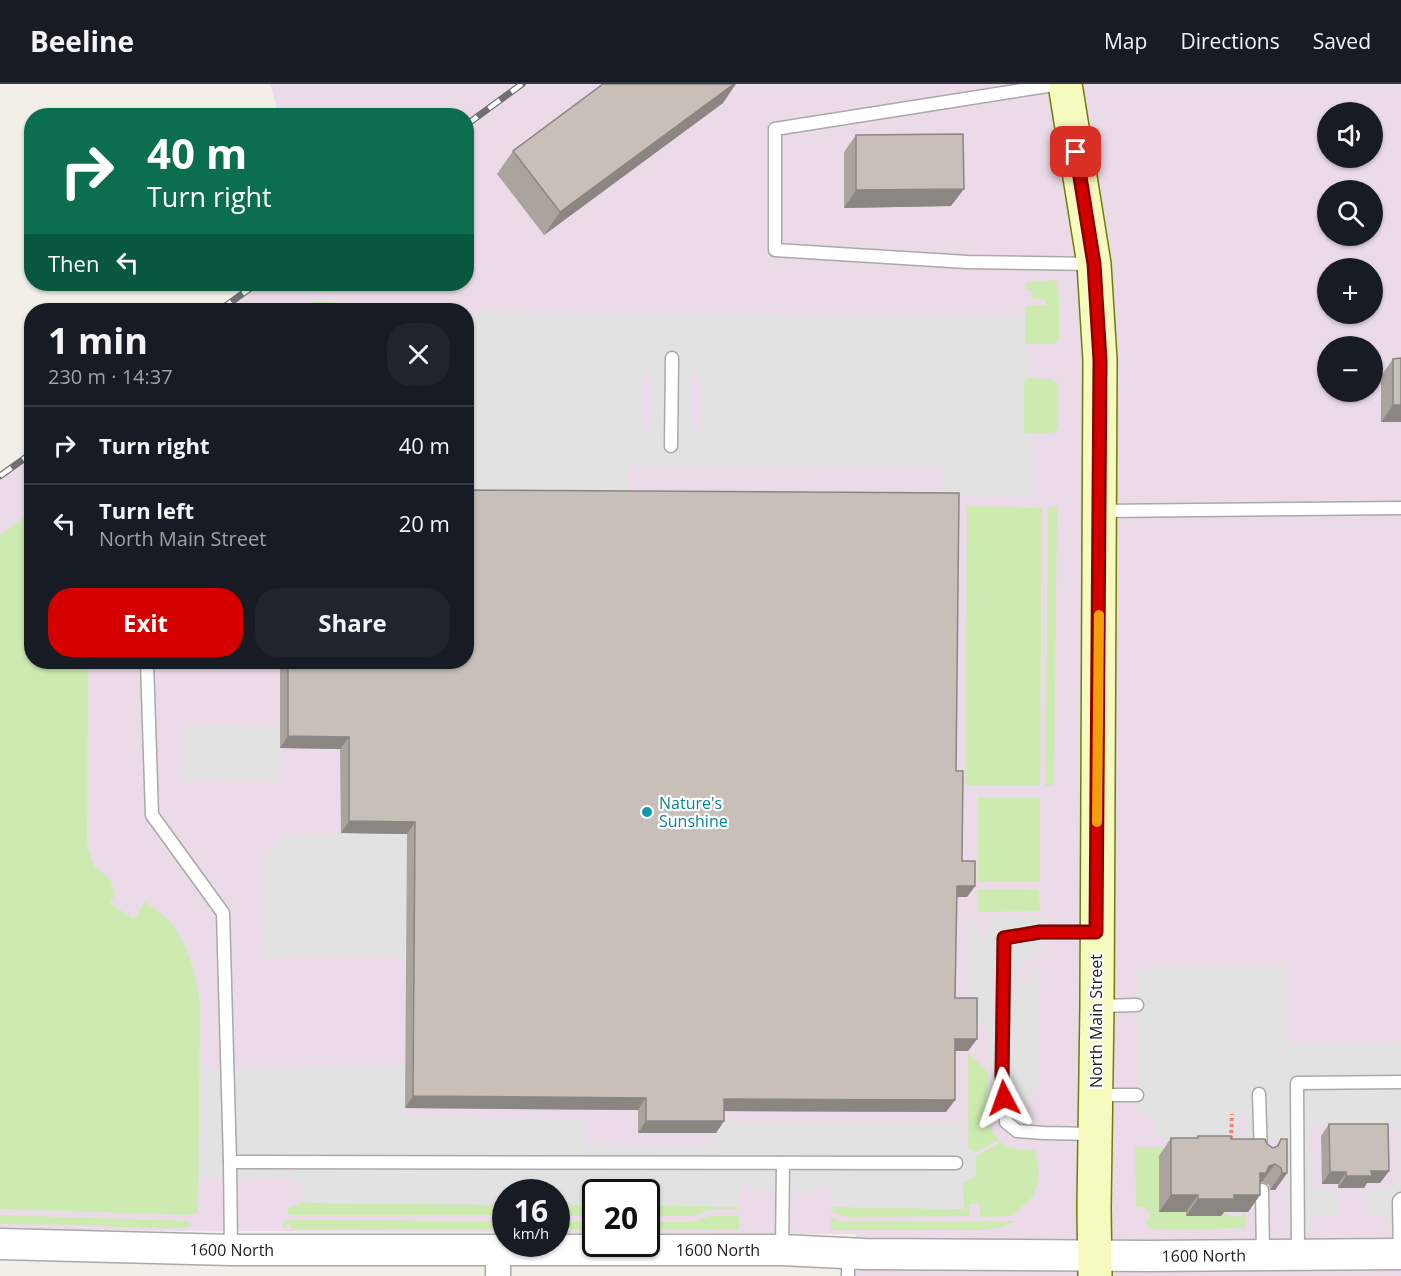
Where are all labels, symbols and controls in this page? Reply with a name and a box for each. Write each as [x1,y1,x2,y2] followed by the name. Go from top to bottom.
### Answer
[30,22,134,60] text: Beeline
[1104,27,1147,55] text: Map
[1180,27,1280,55] text: Directions
[1313,27,1371,55] text: Saved
[1317,102,1383,402] map controls
[1317,102,1383,168] button: sound
[147,124,247,181] text: 40 m
[1050,126,1101,177] pin
[48,132,126,210] icon: right
[1059,135,1092,168] icon: arrive
[147,178,272,215] text: Turn right
[1317,180,1383,246] button: search
[111,246,144,279] icon: left
[48,248,99,278] text: Then
[1317,258,1383,324] button: +
[48,316,148,365] text: 1 min
[387,323,450,386] button: close
[1317,336,1383,402] button: −
[48,363,173,390] text: 230 m · 14:37
[48,429,81,462] icon: right
[99,430,210,460] text: Turn right
[399,430,450,460] text: 40 m
[99,495,194,525] text: Turn left
[48,507,81,540] icon: left
[399,508,450,538] text: 20 m
[99,525,266,552] text: North Main Street
[48,588,243,657] button: Exit
[255,588,450,657] button: Share
[659,792,728,832] place label: Nature's Sunshine
[640,805,654,819] marker: Nature's Sunshine
[1085,954,1107,1088] street label: North Main Street
[972,1066,1036,1130] position arrow
[582,1179,660,1257] speed limit sign: 20
[514,1190,548,1231] text: 16
[513,1223,549,1243] text: km/h
[189,1238,274,1261] street label: 1600 North
[676,1239,760,1261] street label: 1600 North
[1161,1244,1246,1267] street label: 1600 North

